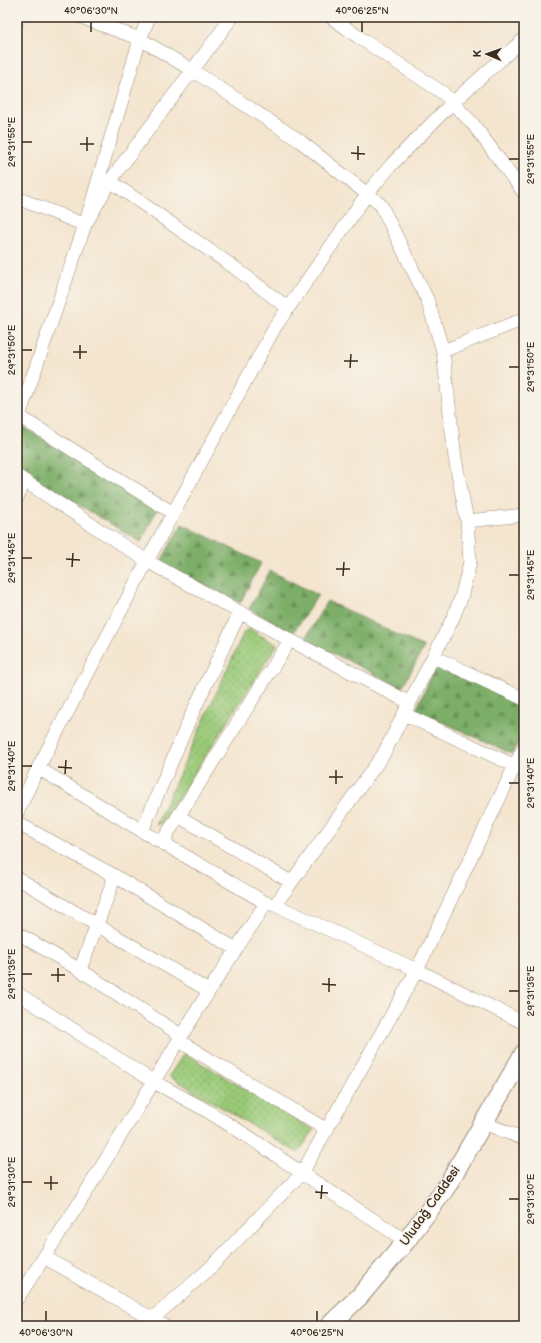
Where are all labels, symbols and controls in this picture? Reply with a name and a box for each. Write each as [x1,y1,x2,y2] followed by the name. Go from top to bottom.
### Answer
[64,5,118,17] text: 40°06'30"N
[335,5,389,17] text: 40°06'25"N
[467,34,507,74] north arrow
[471,49,484,58] text: K
[6,116,18,167] text: 29°31'55"E
[525,133,537,184] text: 29°31'55"E
[6,324,18,375] text: 29°31'50"E
[525,341,537,392] text: 29°31'50"E
[6,532,18,583] text: 29°31'45"E
[525,549,537,600] text: 29°31'45"E
[6,740,18,791] text: 29°31'40"E
[525,757,537,808] text: 29°31'40"E
[6,948,18,999] text: 29°31'35"E
[525,965,537,1016] text: 29°31'35"E
[6,1156,18,1207] text: 29°31'30"E
[396,1163,464,1249] street label: Uludağ Caddesi
[525,1173,537,1224] text: 29°31'30"E
[19,1327,73,1339] text: 40°06'30"N
[290,1327,344,1339] text: 40°06'25"N

